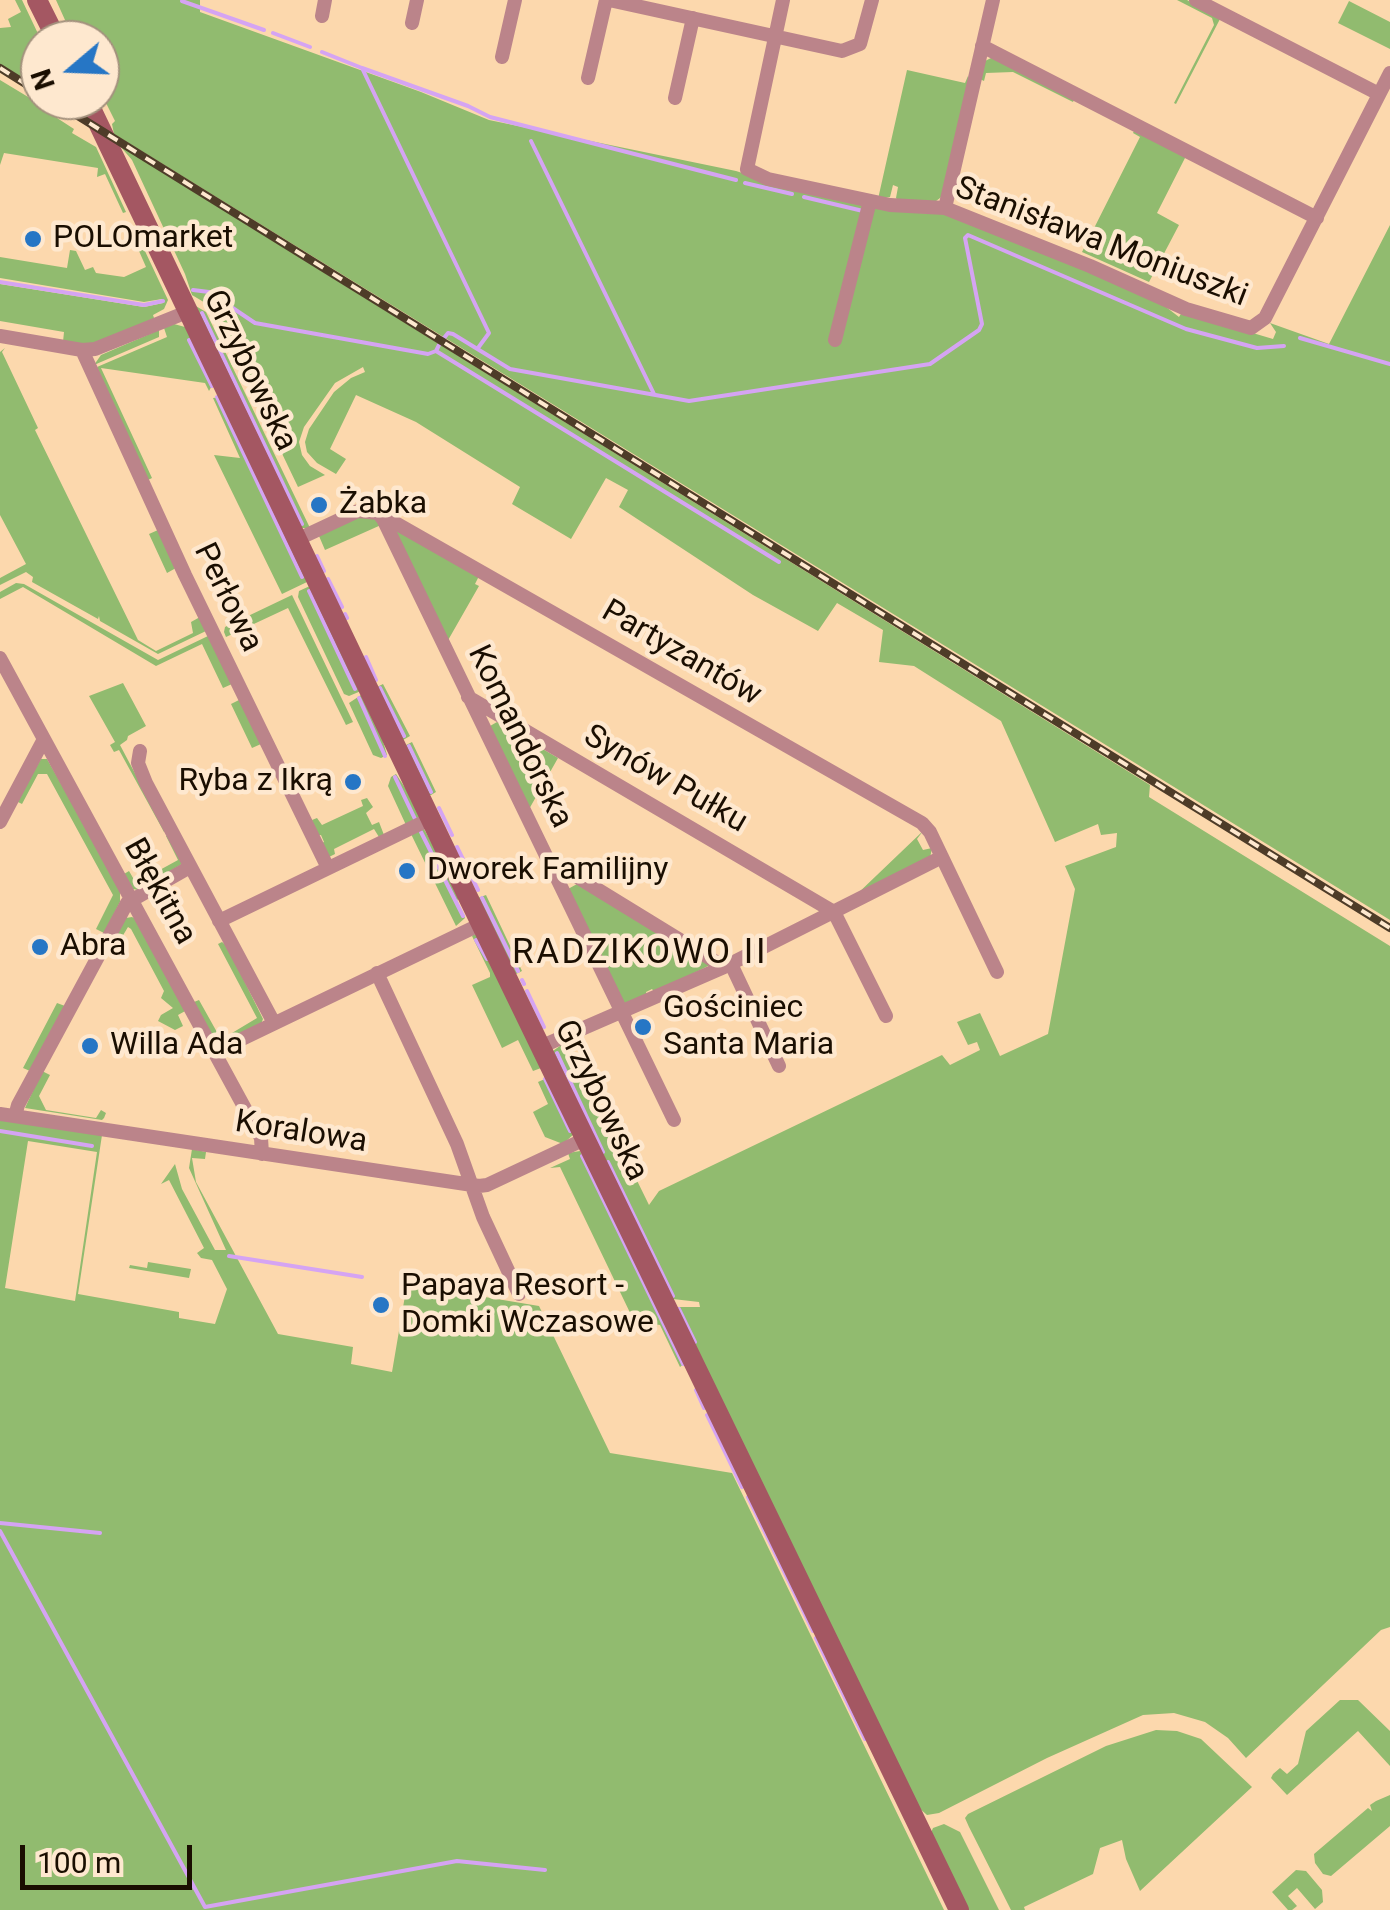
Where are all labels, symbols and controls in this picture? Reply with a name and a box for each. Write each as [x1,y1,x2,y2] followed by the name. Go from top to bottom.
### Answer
[20,20,120,120] north arrow
[24,65,62,94] text: N
[949,170,1253,316] street label: Stanisława Moniuszki
[53,220,233,258] place label: POLOmarket
[22,228,44,250] marker: POLOmarket
[194,284,304,458] street label: Grzybowska
[339,486,427,524] place label: Żabka
[308,494,330,516] marker: Żabka
[184,537,270,659] street label: Perłowa
[594,593,768,715] street label: Partyzantów
[458,639,580,835] street label: Komandorska
[576,718,754,842] street label: Synów Pułku
[178,763,333,801] place label: Ryba z Ikrą
[342,771,364,793] marker: Ryba z Ikrą
[114,832,204,952] street label: Błękitna
[427,852,668,890] place label: Dworek Familijny
[396,860,418,882] marker: Dworek Familijny
[60,928,126,966] place label: Abra
[512,933,768,975] district label: RADZIKOWO II
[29,936,51,958] marker: Abra
[663,990,834,1065] place label: Gościniec Santa Maria
[545,1014,655,1188] street label: Grzybowska
[632,1016,654,1038] marker: Gościniec Santa Maria
[110,1027,243,1065] place label: Willa Ada
[79,1035,101,1057] marker: Willa Ada
[232,1104,370,1162] street label: Koralowa
[401,1268,654,1343] place label: Papaya Resort - Domki Wczasowe
[370,1294,392,1316] marker: Papaya Resort - Domki Wczasowe
[25,1825,198,1887] scale bar
[37,1845,121,1880] text: 100 m

